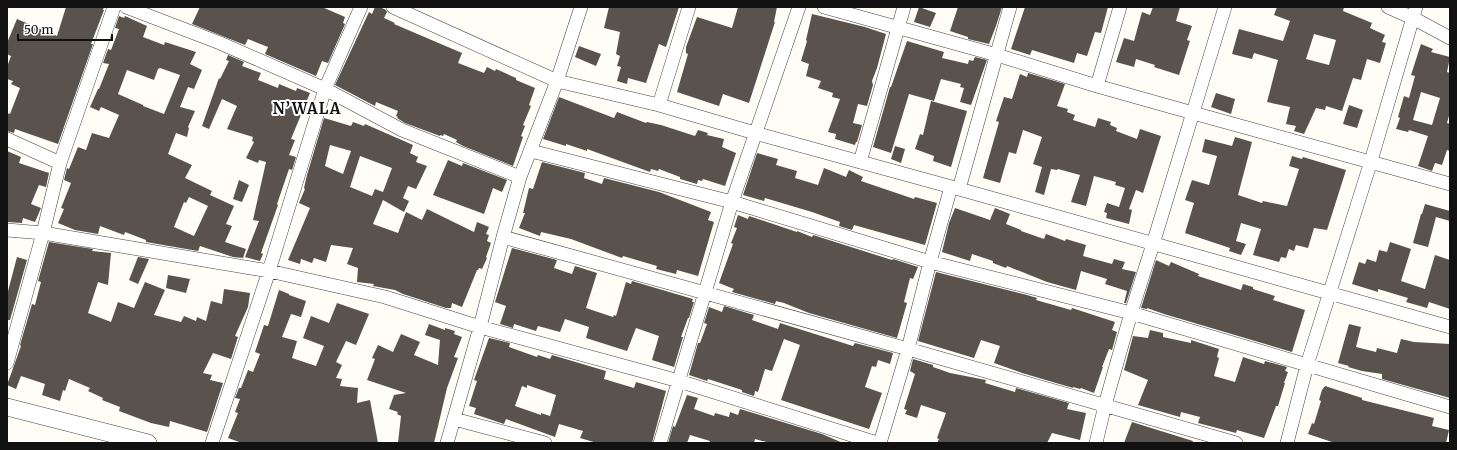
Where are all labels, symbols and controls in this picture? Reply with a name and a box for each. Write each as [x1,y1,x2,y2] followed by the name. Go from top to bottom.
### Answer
[18,16,112,42] scale bar
[24,22,53,37] text: 50 m
[273,99,341,118] district label: N’WALA

